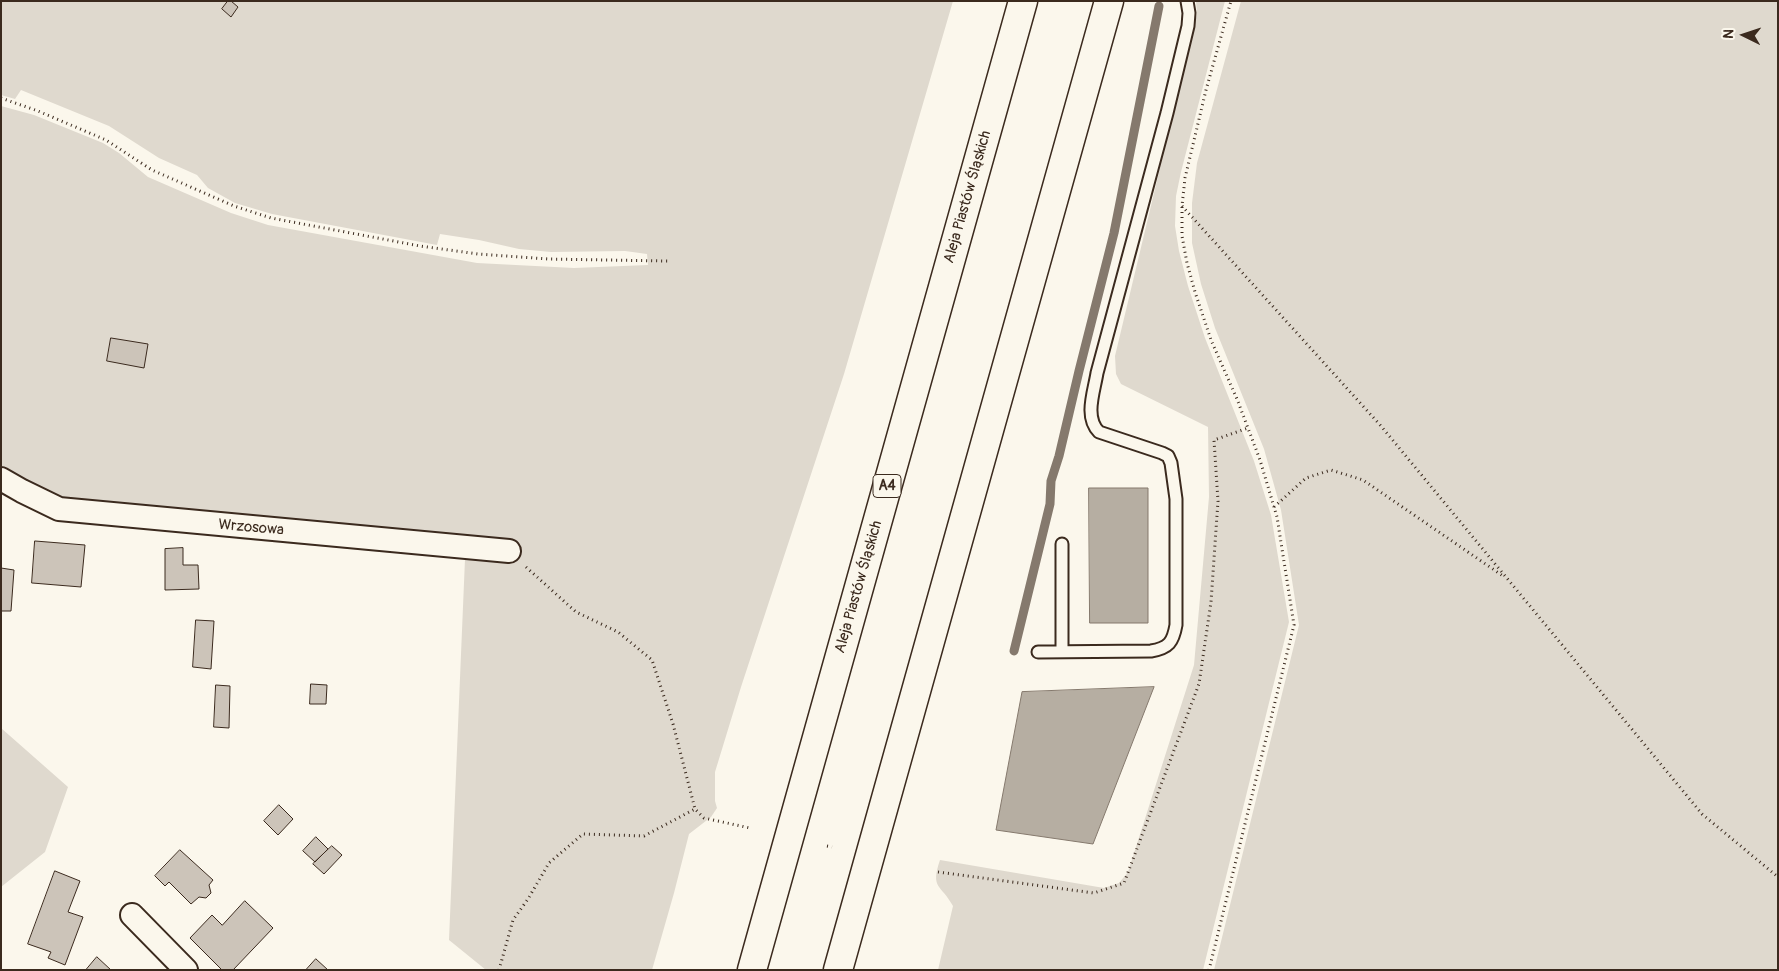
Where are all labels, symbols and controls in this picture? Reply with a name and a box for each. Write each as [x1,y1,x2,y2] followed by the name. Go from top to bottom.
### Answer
[1719,10,1769,60] north arrow
[1720,29,1737,39] text: N
[940,129,996,265] street label: Aleja Piastów Śląskich
[873,474,901,498] road number: A4
[217,516,285,540] street label: Wrzosowa
[831,519,887,655] street label: Aleja Piastów Śląskich

